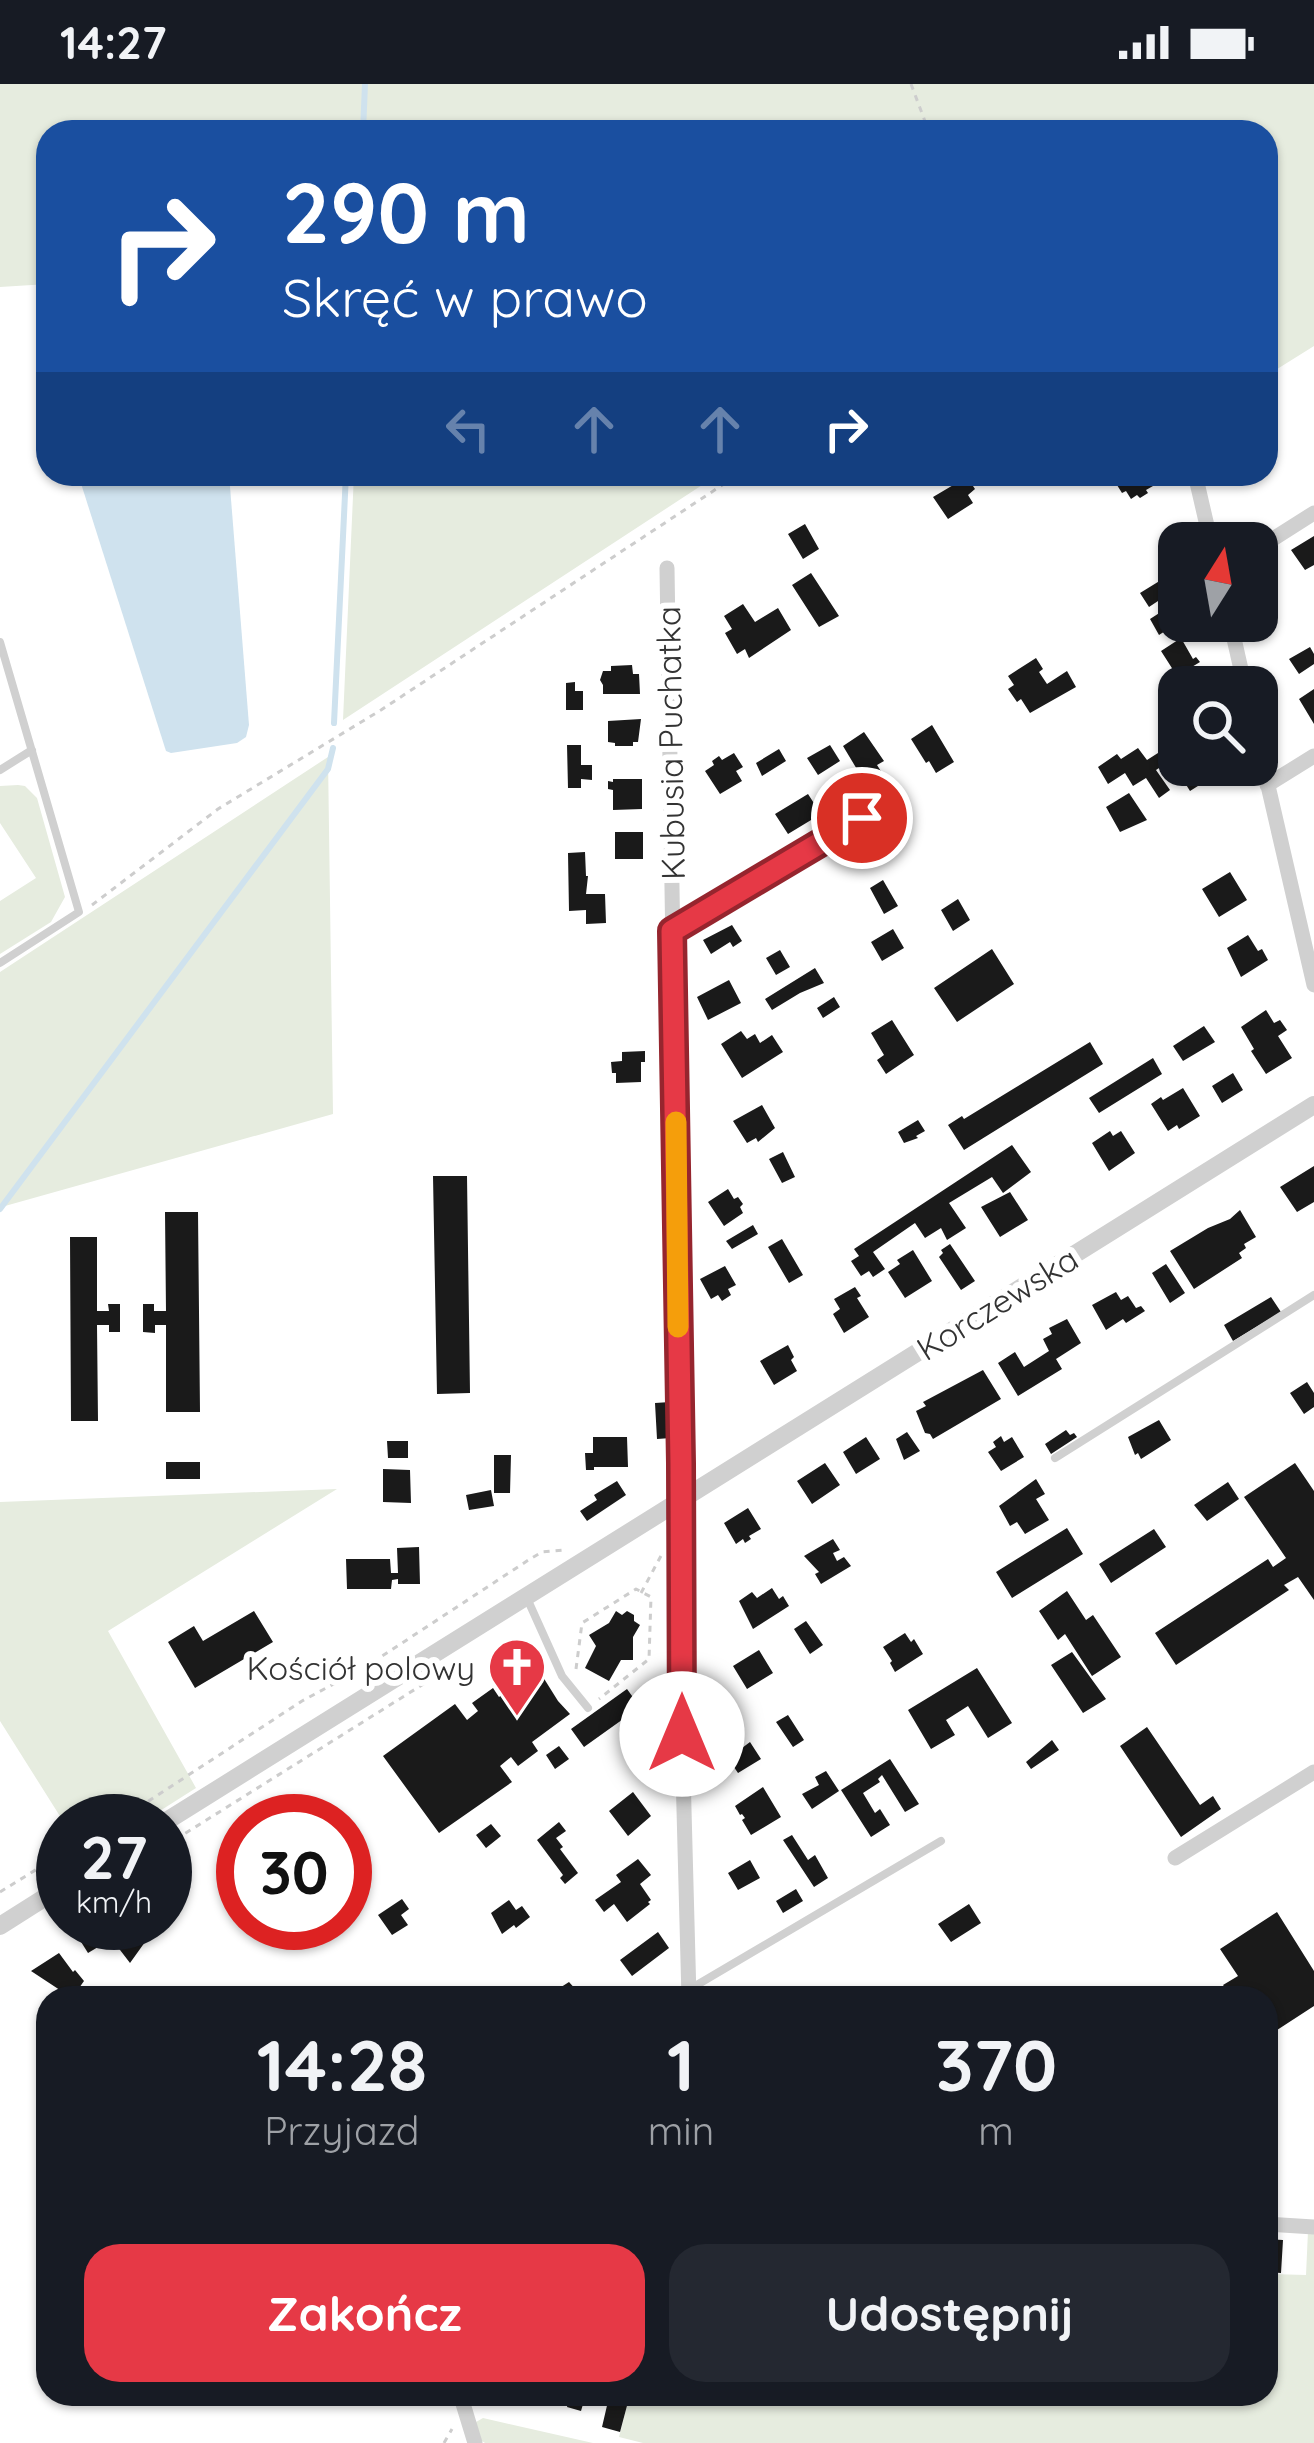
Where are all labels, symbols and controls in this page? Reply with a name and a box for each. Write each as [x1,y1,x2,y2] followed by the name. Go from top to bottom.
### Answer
[60,14,167,70] text: 14:27
[282,159,530,264] text: 290 m
[84,168,240,324] icon: right
[282,263,648,331] text: Skręć w prawo
[435,396,501,462] icon: left
[561,396,627,462] icon: ahead
[687,396,753,462] icon: ahead
[813,396,879,462] icon: right
[1158,522,1278,642] north arrow
[1158,522,1278,786] map controls
[647,606,693,880] street label: Kubusia Puchatka
[1158,666,1278,786] button: search
[811,767,913,869] pin
[829,785,895,851] icon: arrive
[909,1237,1085,1369] street label: Korczewska
[486,1636,548,1718] church icon: Kościół polowy
[247,1647,475,1688] place label: Kościół polowy
[619,1671,745,1797] position arrow
[216,1794,372,1950] speed limit sign: 30
[80,1819,148,1894] text: 27
[76,1883,152,1921] text: km/h
[257,2019,427,2109] text: 14:28
[667,2019,695,2109] text: 1
[935,2019,1057,2109] text: 370
[264,2106,419,2155] text: Przyjazd
[648,2106,714,2155] text: min
[978,2106,1014,2155] text: m
[84,2244,645,2382] button: Zakończ
[669,2244,1230,2382] button: Udostępnij

